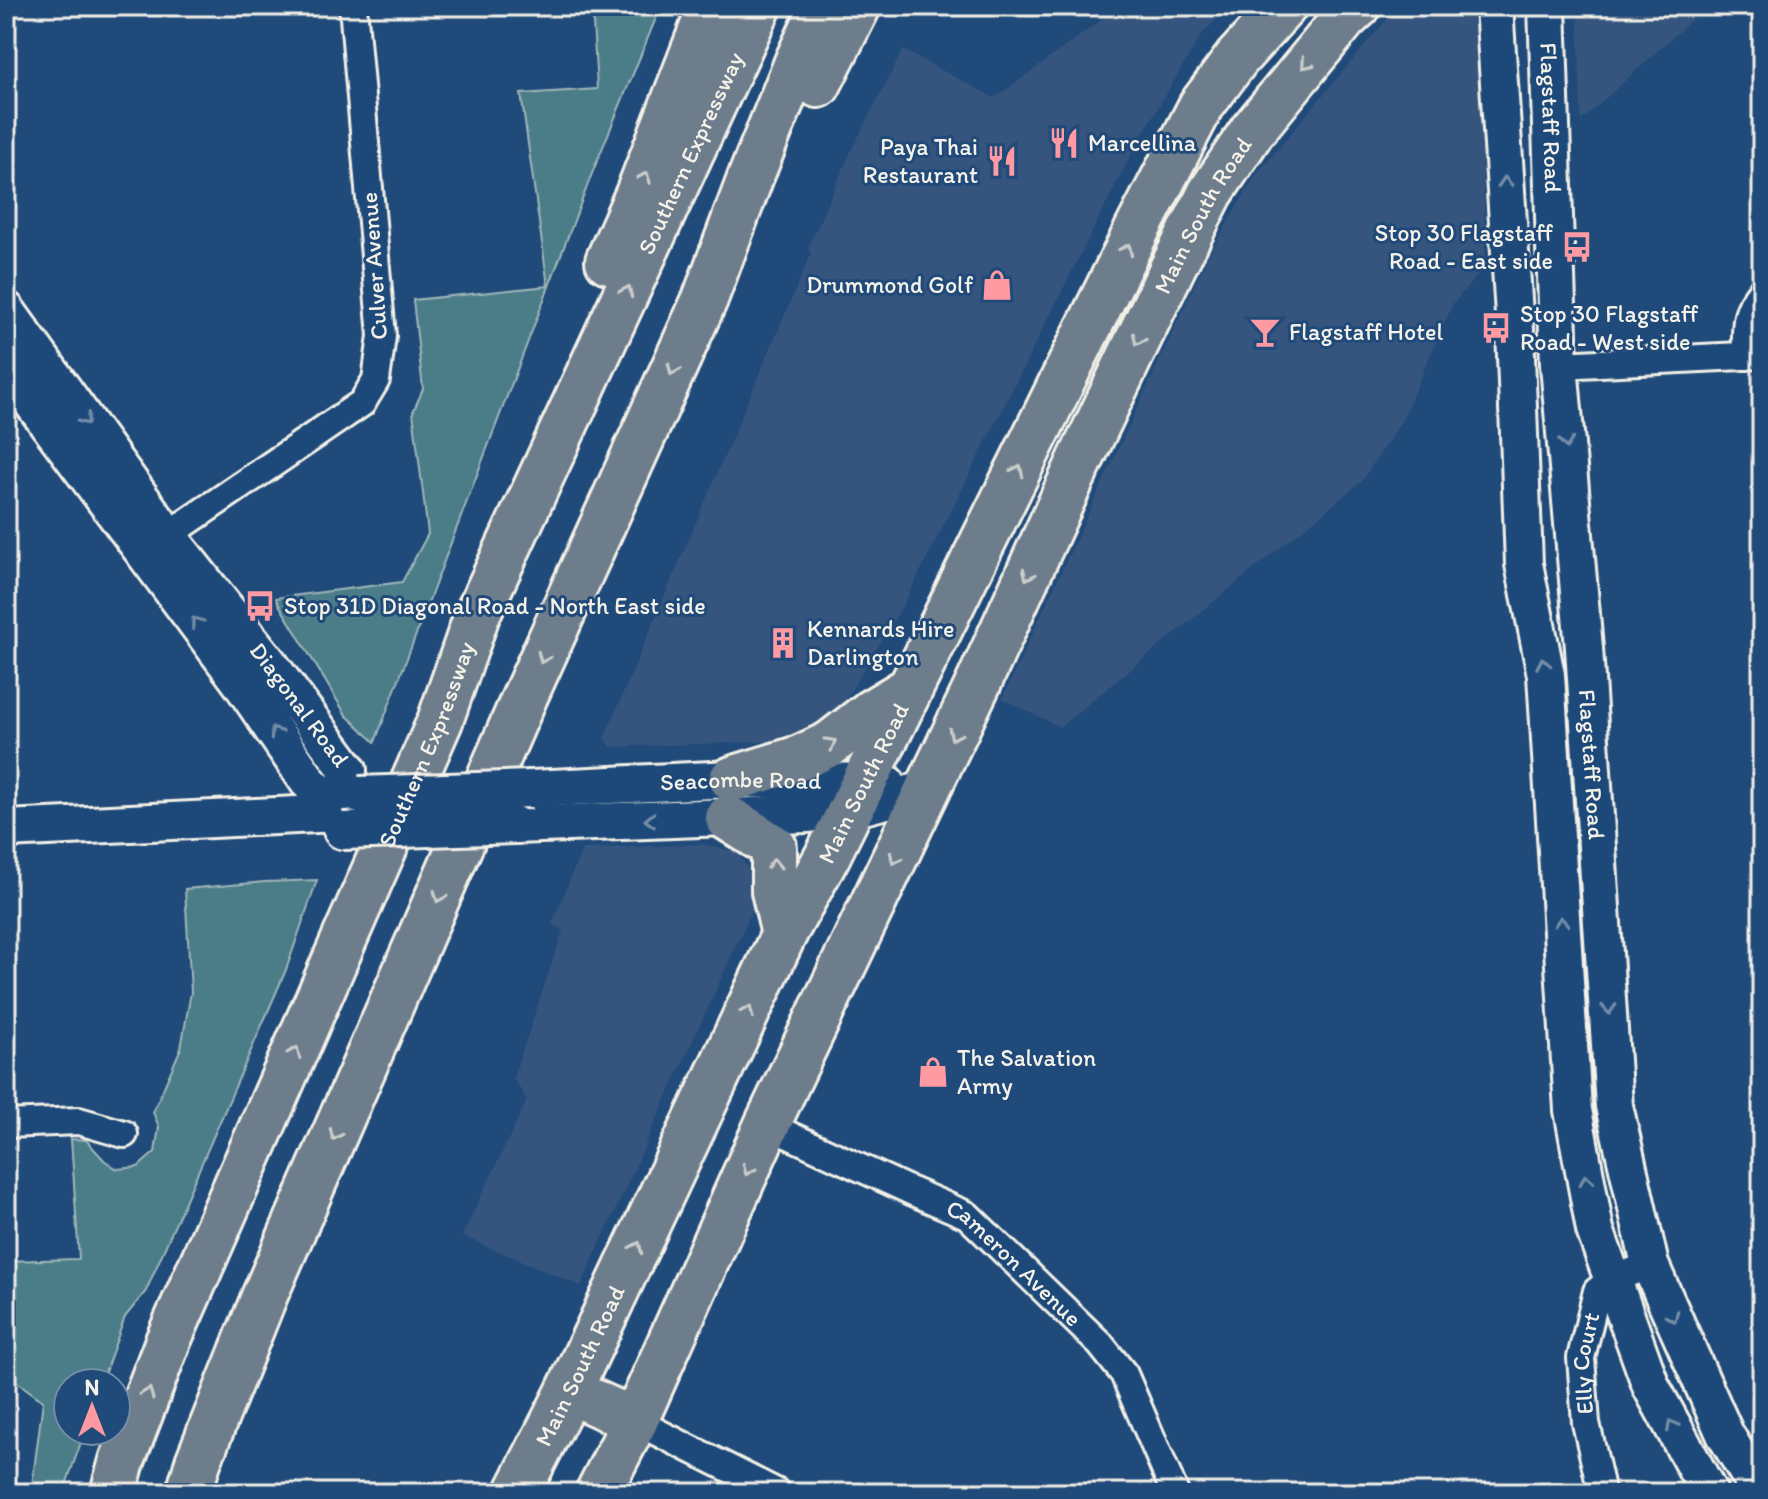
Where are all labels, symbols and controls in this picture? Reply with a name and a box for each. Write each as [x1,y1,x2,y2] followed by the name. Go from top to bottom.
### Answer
[1534,42,1568,194] street label: Flagstaff Road
[631,47,750,259] street label: Southern Expressway
[1301,55,1316,69] one-way arrow
[1047,126,1081,160] restaurant icon: Marcellina
[1088,128,1197,157] place label: Marcellina
[1147,131,1258,298] street label: Main South Road
[863,132,978,189] place label: Paya Thai Restaurant
[985,144,1019,178] restaurant icon: Paya Thai Restaurant
[635,171,652,185] one-way arrow
[1497,175,1514,188] one-way arrow
[354,191,393,341] street label: Culver Avenue
[1375,218,1554,275] place label: Stop 30 Flagstaff Road - East side
[1560,230,1594,264] bus stop icon: Stop 30 Flagstaff Road - East side
[1117,243,1133,258] one-way arrow
[980,268,1014,302] shop icon: Drummond Golf
[806,270,974,299] place label: Drummond Golf
[617,284,633,299] one-way arrow
[1520,299,1699,356] place label: Stop 30 Flagstaff Road - West side
[1479,311,1513,345] bus stop icon: Stop 30 Flagstaff Road - West side
[1248,315,1282,349] bar icon: Flagstaff Hotel
[1289,317,1444,346] place label: Flagstaff Hotel
[1132,331,1148,346] one-way arrow
[666,362,682,376] one-way arrow
[75,411,89,426] one-way arrow
[1557,437,1574,450] one-way arrow
[1008,463,1023,478] one-way arrow
[1022,567,1038,581] one-way arrow
[243,589,277,623] bus stop icon: Stop 31D Diagonal Road - North East side
[284,591,706,620] place label: Stop 31D Diagonal Road - North East side
[807,614,954,671] place label: Kennards Hire Darlington
[191,616,205,630] one-way arrow
[766,626,800,660] building icon: Kennards Hire Darlington
[244,636,356,773] street label: Diagonal Road
[371,638,481,852] street label: Southern Expressway
[536,650,552,664] one-way arrow
[1536,656,1553,669] one-way arrow
[1573,688,1612,841] street label: Flagstaff Road
[811,698,915,868] street label: Main South Road
[270,727,285,741] one-way arrow
[948,727,964,742] one-way arrow
[823,737,837,752] one-way arrow
[659,764,822,797] street label: Seacombe Road
[643,812,656,829] one-way arrow
[889,851,905,865] one-way arrow
[765,857,783,870] one-way arrow
[432,888,448,903] one-way arrow
[1553,915,1570,928] one-way arrow
[1600,1003,1617,1016] one-way arrow
[738,1005,754,1020] one-way arrow
[957,1043,1096,1100] place label: The Salvation Army
[285,1045,301,1060] one-way arrow
[916,1055,950,1089] shop icon: The Salvation Army
[328,1127,344,1141] one-way arrow
[741,1162,757,1176] one-way arrow
[1578,1174,1595,1187] one-way arrow
[942,1193,1088,1332] street label: Cameron Avenue
[627,1240,643,1255] one-way arrow
[528,1280,631,1451] street label: Main South Road
[1663,1308,1679,1323] one-way arrow
[1566,1309,1605,1415] street label: Elly Court
[52,1367,132,1447] north arrow
[85,1374,99,1401] text: N
[138,1387,155,1401] one-way arrow
[1666,1418,1681,1433] one-way arrow

